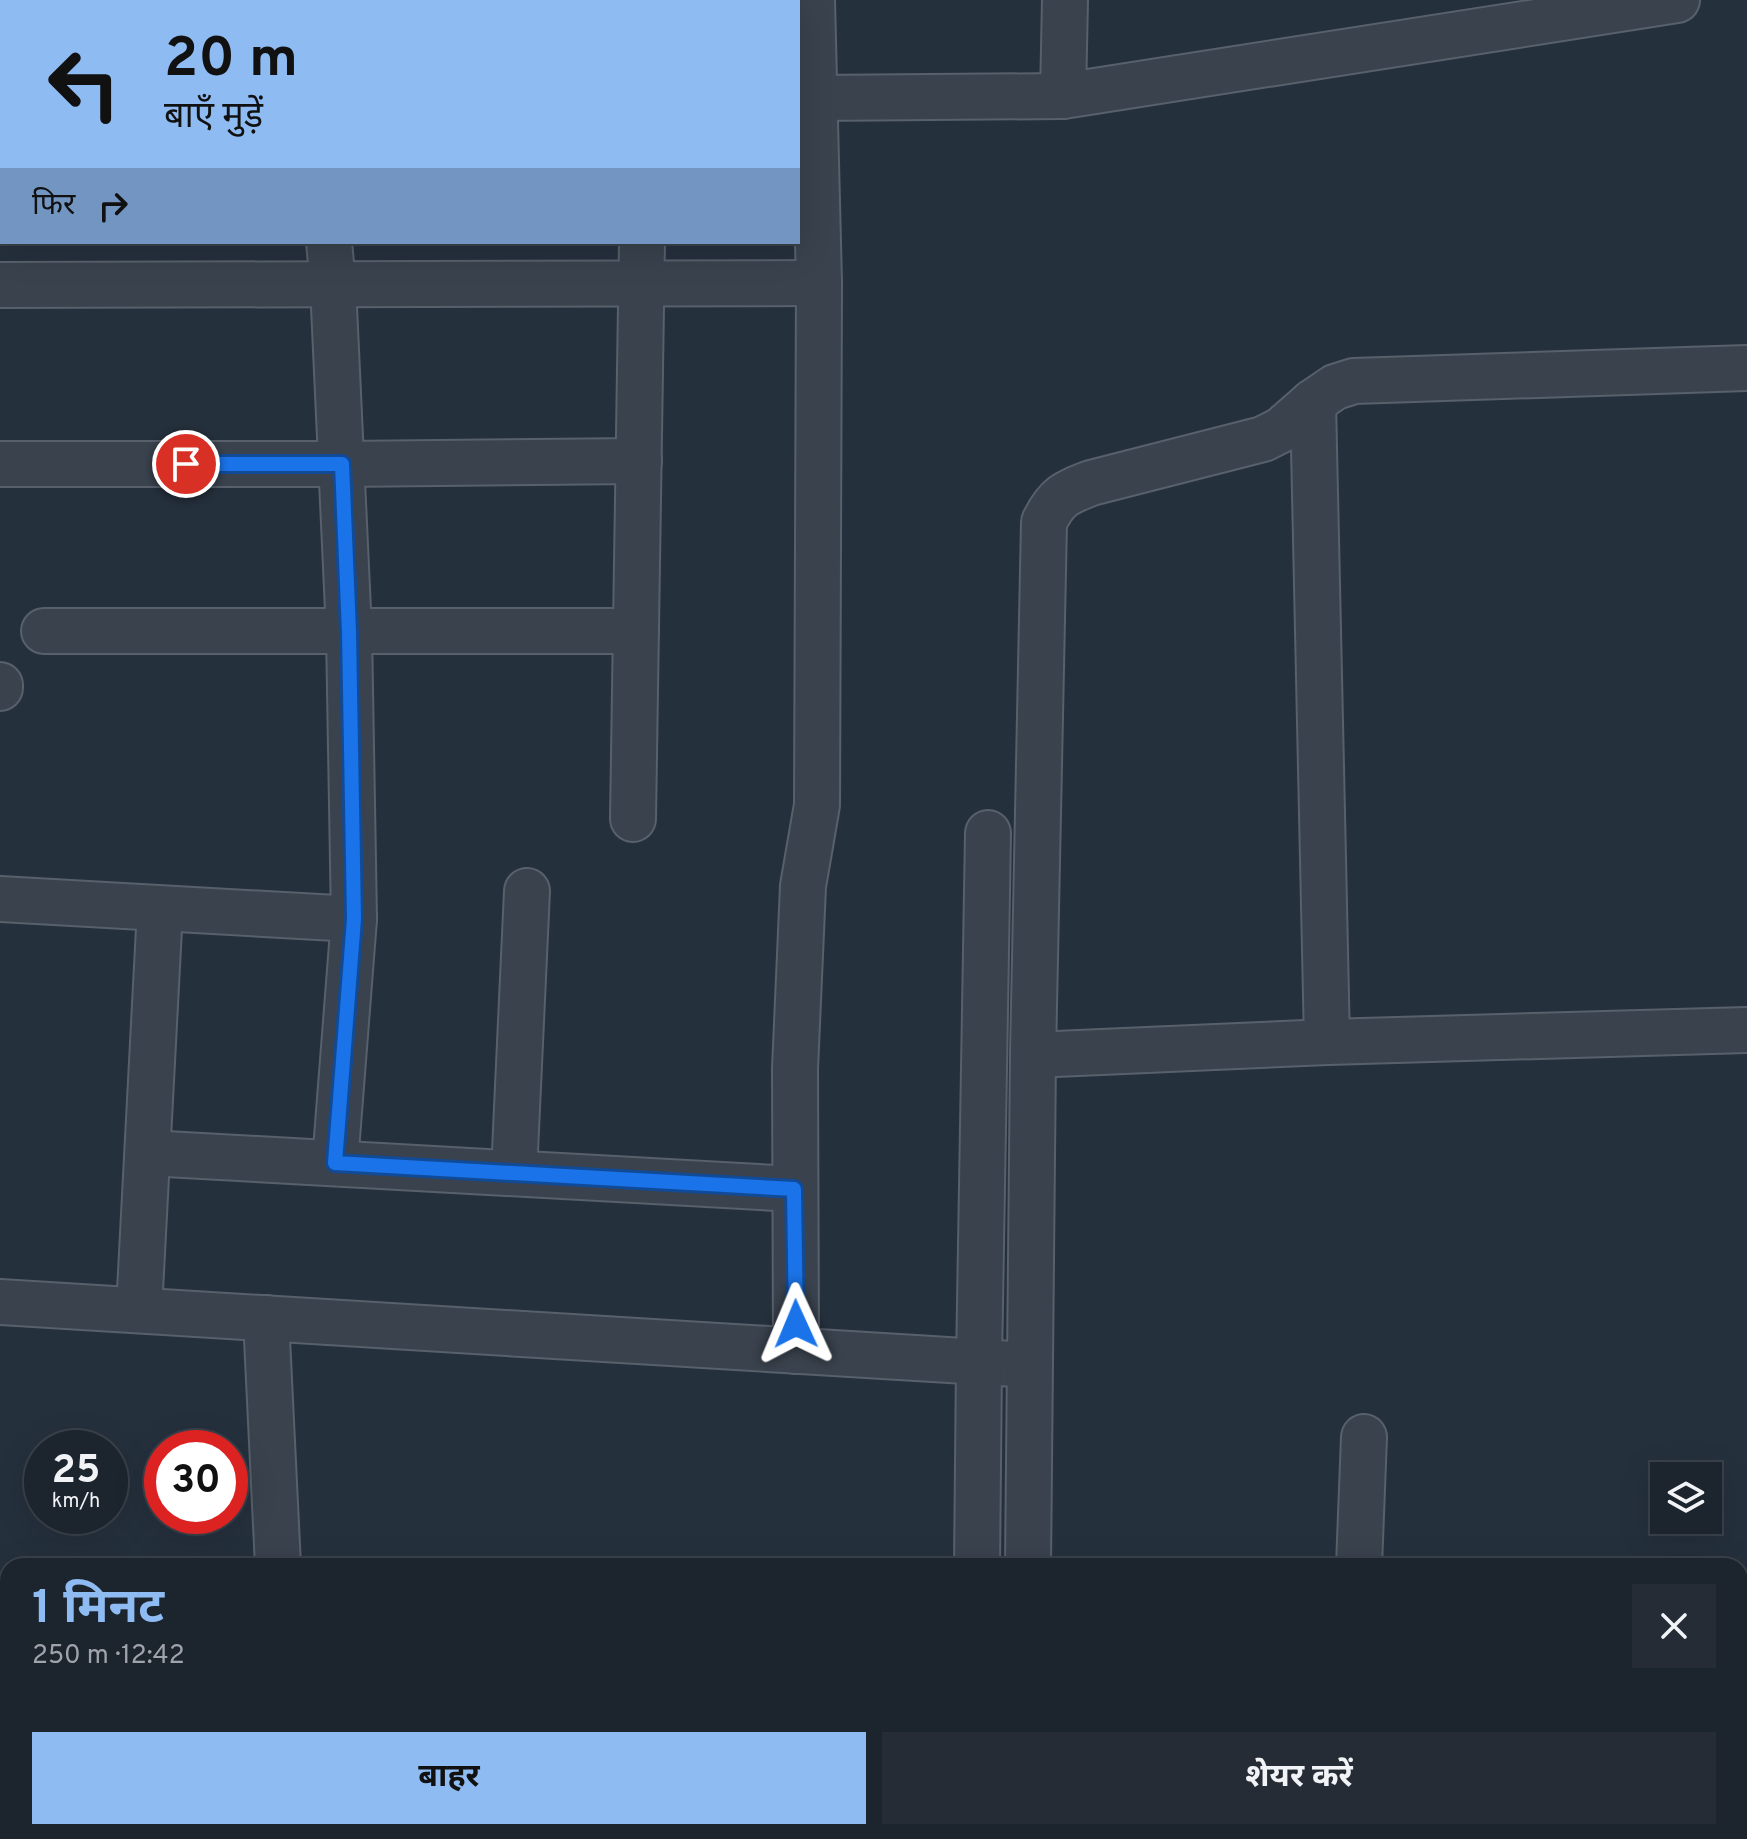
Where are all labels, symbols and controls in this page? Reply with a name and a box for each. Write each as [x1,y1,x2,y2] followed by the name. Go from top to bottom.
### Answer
[164,26,298,96] text: 20 m
[32,32,136,136] icon: left
[164,95,263,141] text: बाएँ मुड़ें
[91,184,135,228] icon: right
[32,188,75,225] text: फिर
[152,430,220,498] pin
[164,442,208,486] icon: arrive
[754,1282,838,1366] position arrow
[144,1430,248,1534] speed limit sign: 30
[52,1447,100,1497] text: 25
[1650,1462,1722,1534] map controls
[1650,1462,1722,1534] button: layers
[52,1489,100,1515] text: km/h
[32,1580,164,1640] text: 1 मिनट
[1632,1584,1716,1668] button: close
[32,1640,185,1673] text: 250 m · 12:42
[32,1732,866,1824] button: बाहर
[882,1732,1716,1824] button: शेयर करें

